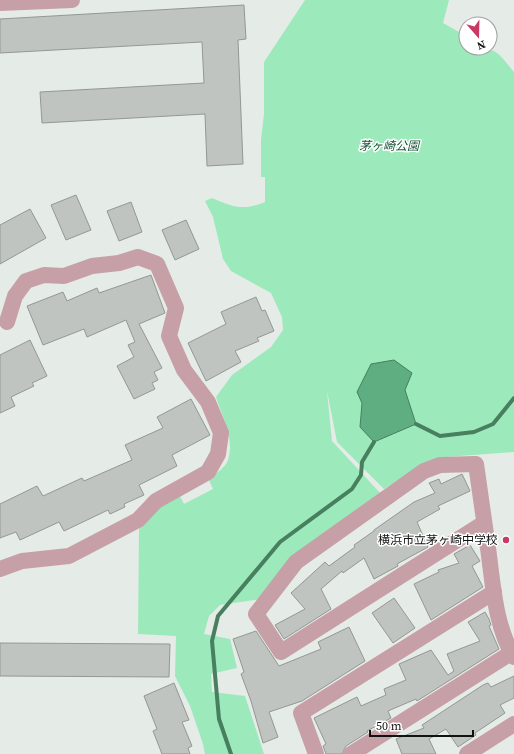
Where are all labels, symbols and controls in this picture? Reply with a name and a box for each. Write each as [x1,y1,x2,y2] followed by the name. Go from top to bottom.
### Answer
[458,16,498,56] north arrow
[475,37,488,53] text: N
[359,138,421,154] park label: 茅ヶ崎公園
[378,532,498,548] place label: 横浜市立茅ヶ崎中学校
[501,535,511,545] marker: 横浜市立茅ヶ崎中学校
[370,712,473,738] scale bar
[376,718,402,734] text: 50 m

